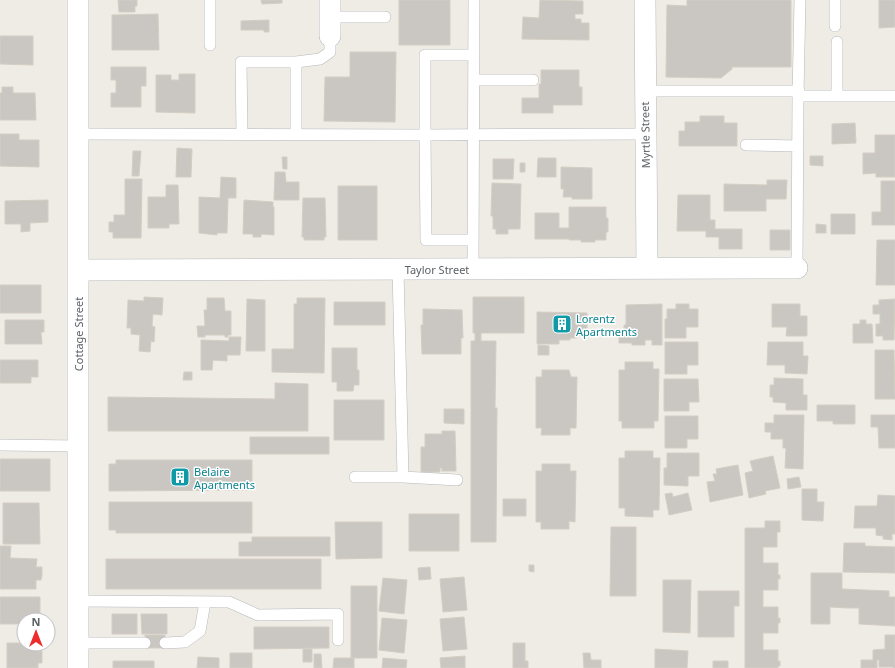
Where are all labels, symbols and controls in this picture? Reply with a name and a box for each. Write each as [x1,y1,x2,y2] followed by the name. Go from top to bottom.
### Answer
[637,101,653,168] street label: Myrtle Street
[405,262,469,277] street label: Taylor Street
[71,297,86,371] street label: Cottage Street
[576,311,637,339] place label: Lorentz Apartments
[551,313,573,335] building icon: Lorentz Apartments
[194,464,255,492] place label: Belaire Apartments
[169,466,191,488] building icon: Belaire Apartments
[16,612,56,652] north arrow
[32,614,40,629] text: N

